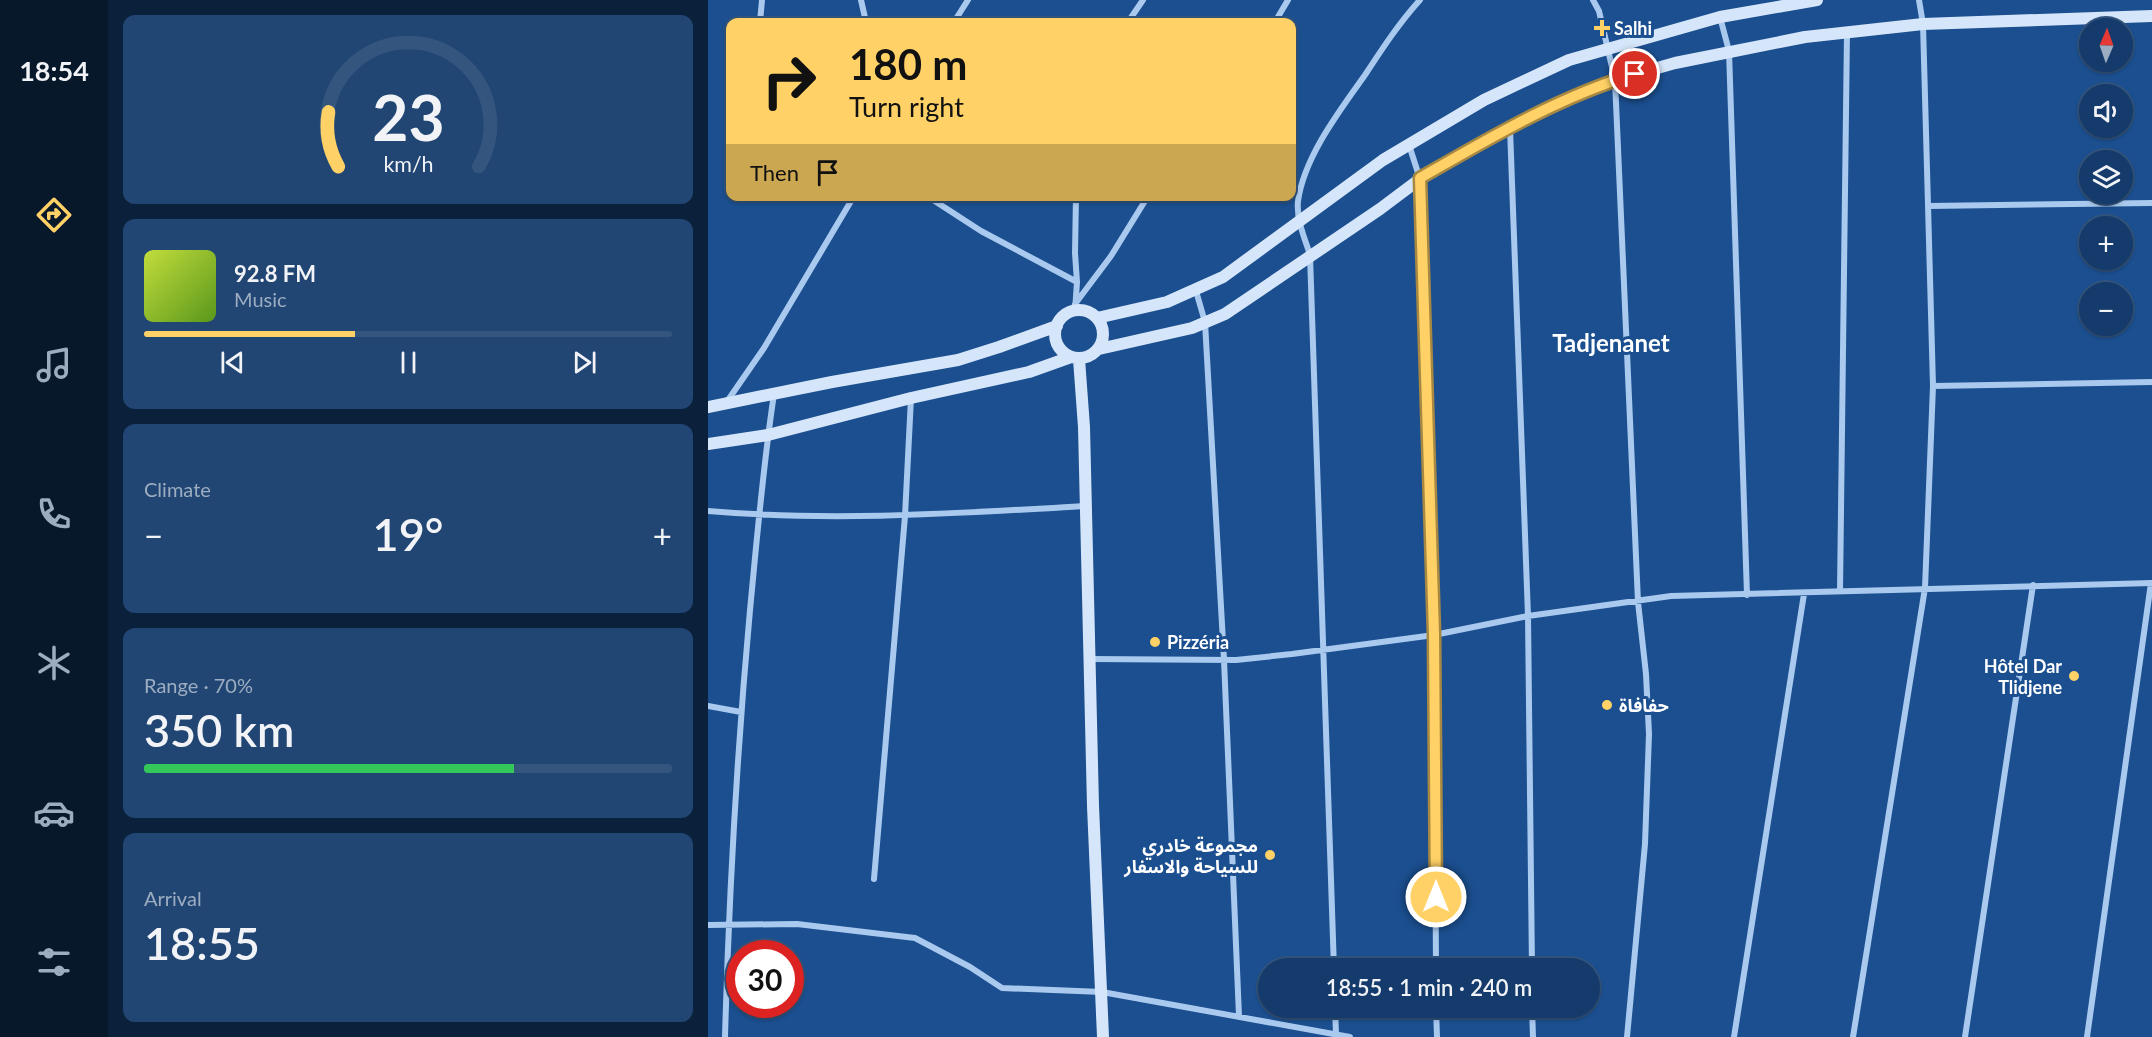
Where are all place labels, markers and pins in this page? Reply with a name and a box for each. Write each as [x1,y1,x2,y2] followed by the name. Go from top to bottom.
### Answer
[1614,17,1652,39] place label: Salhi
[1595,21,1609,35] marker: Salhi
[1609,48,1660,99] pin
[1167,631,1229,653] place label: Pizzéria
[1148,635,1162,649] marker: Pizzéria
[1984,655,2062,698] place label: Hôtel Dar Tlidjene
[2067,669,2081,683] marker: Hôtel Dar Tlidjene
[1619,694,1669,716] place label: حفافاة
[1600,698,1614,712] marker: حفافاة
[1123,834,1258,878] place label: مجموعة خادري للسياحة والاسفار
[1263,848,1277,862] marker: مجموعة خادري للسياحة والاسفار

